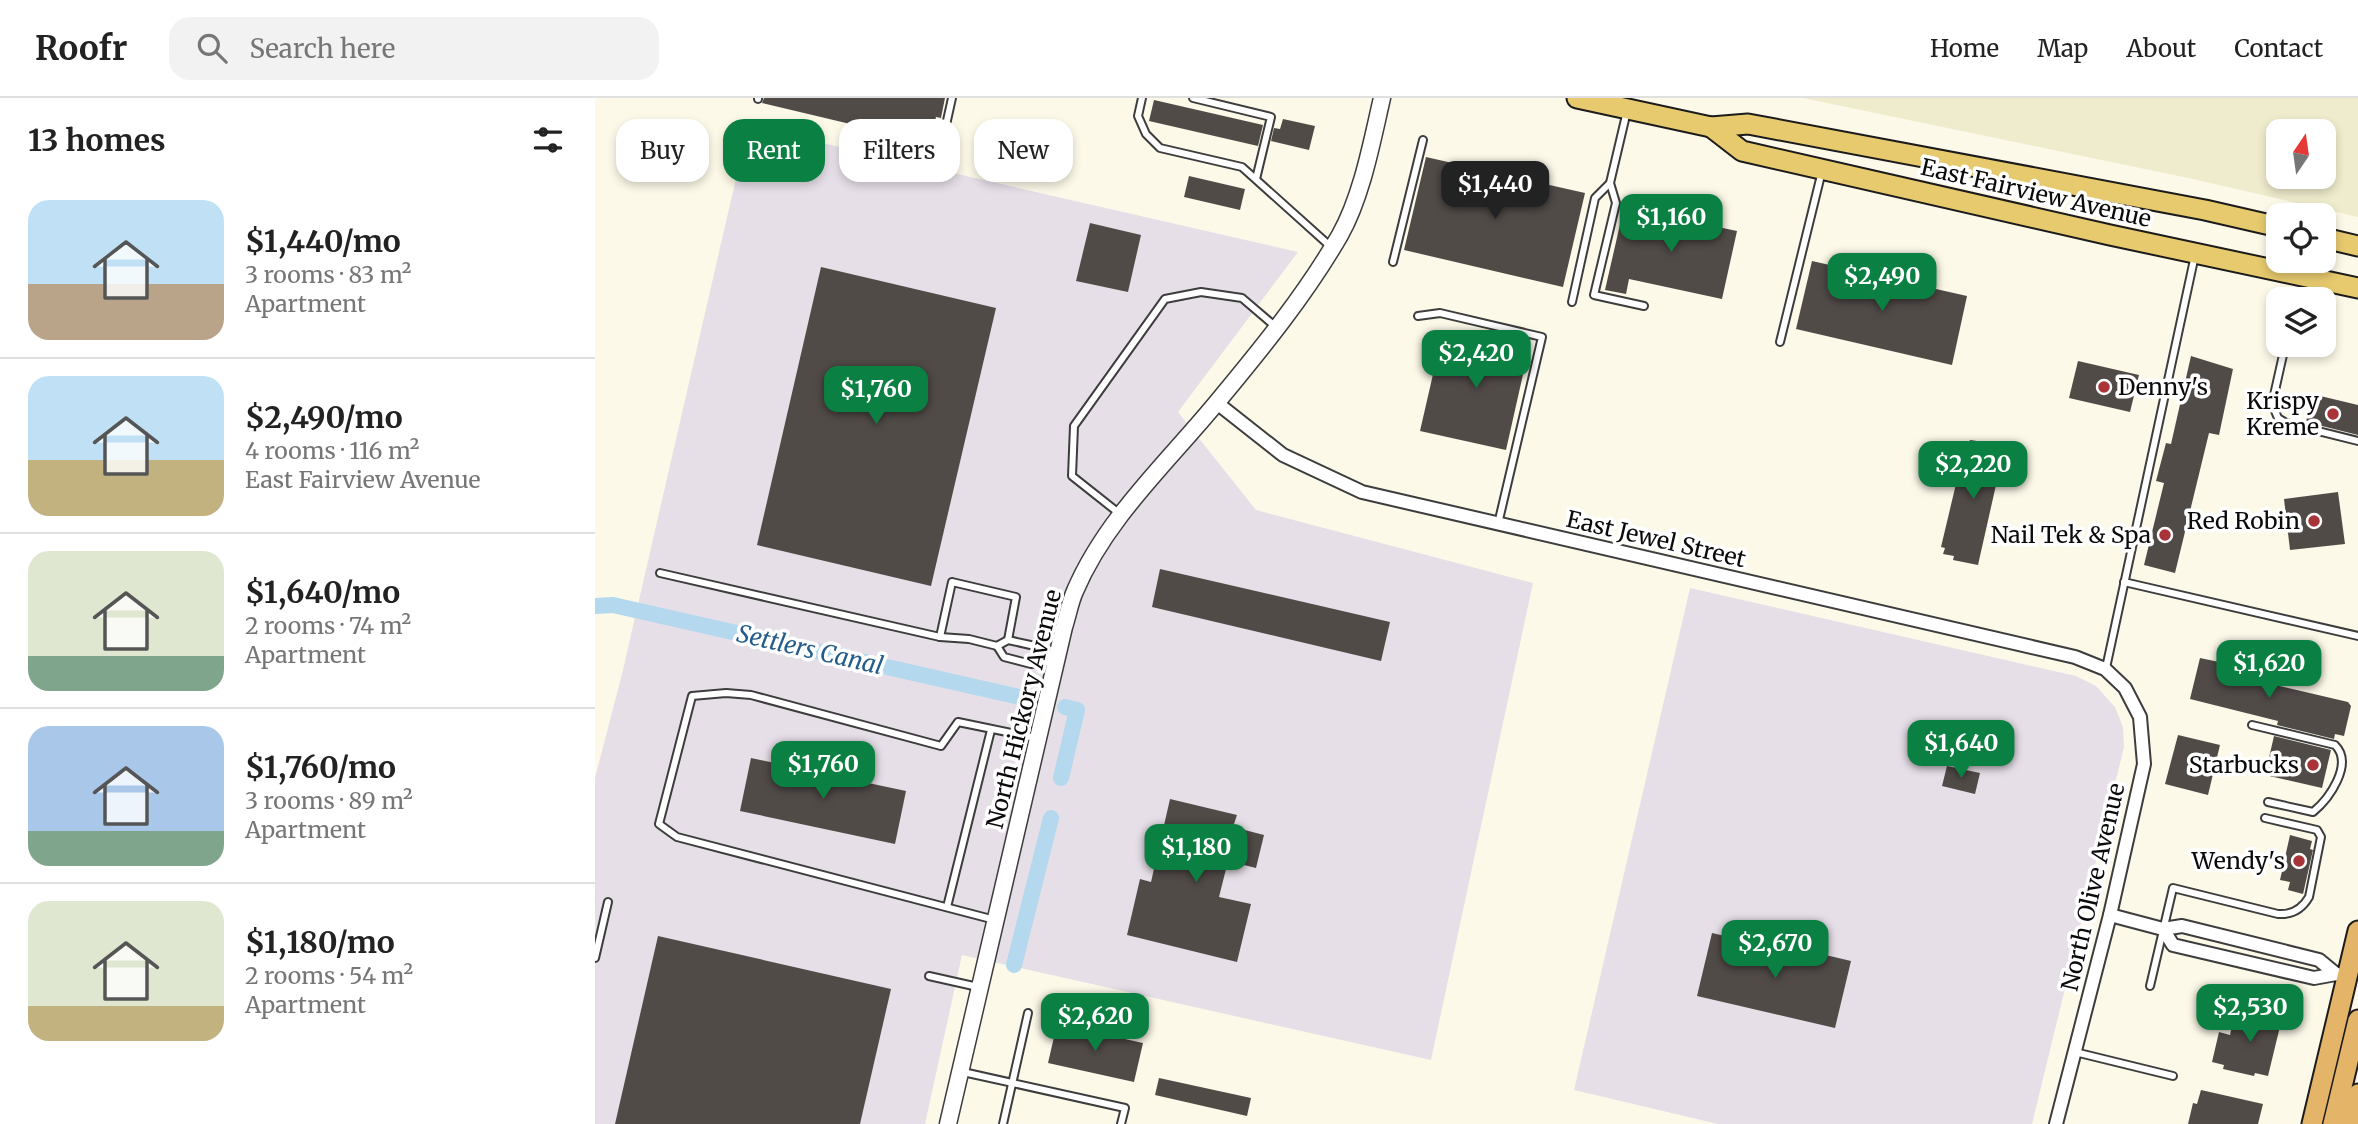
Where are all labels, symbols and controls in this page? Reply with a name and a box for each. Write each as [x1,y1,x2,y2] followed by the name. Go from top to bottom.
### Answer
[169,17,659,80] search box
[35,28,127,69] text: Roofr
[193,29,231,67] icon: search
[249,32,395,65] text: Search here
[1930,33,1999,64] text: Home
[2037,33,2088,64] text: Map
[2126,33,2196,64] text: About
[2234,33,2323,64] text: Contact
[616,119,709,182] chip: Buy
[723,119,825,182] chip: Rent
[839,119,960,182] chip: Filters
[974,119,1073,182] chip: New
[2266,119,2336,189] north arrow
[2266,119,2336,357] map controls
[28,121,166,159] text: 13 homes
[529,121,567,159] icon: filters
[1918,152,2154,233] street label: East Fairview Avenue
[1438,162,1552,221] pin: $1,440
[1457,169,1533,198] text: $1,440
[1614,194,1728,254] pin: $1,160
[1636,202,1706,231] text: $1,160
[2266,203,2336,273] button: locate
[245,222,401,260] text: $1,440/mo
[84,228,168,312] icon: home
[1825,254,1939,313] pin: $2,490
[245,260,411,289] text: 3 rooms · 83 m²
[1844,261,1921,290] text: $2,490
[2266,287,2336,357] button: layers
[245,289,366,318] text: Apartment
[1419,330,1533,390] pin: $2,420
[1438,338,1514,367] text: $2,420
[819,366,933,426] pin: $1,760
[2118,372,2208,401] place label: Denny's
[840,374,912,403] text: $1,760
[2096,379,2112,395] marker: Denny's
[2246,386,2320,441] place label: Krispy Kreme
[245,398,403,436] text: $2,490/mo
[84,404,168,488] icon: home
[2325,406,2341,422] marker: Krispy Kreme
[245,436,420,465] text: 4 rooms · 116 m²
[1916,442,2030,501] pin: $2,220
[1934,449,2012,478] text: $2,220
[245,465,481,494] text: East Fairview Avenue
[1564,504,1749,573] street label: East Jewel Street
[2187,506,2300,535] place label: Red Robin
[2306,513,2322,529] marker: Red Robin
[1991,520,2151,549] place label: Nail Tek & Spa
[2157,527,2173,543] marker: Nail Tek & Spa
[245,573,400,611] text: $1,640/mo
[84,579,168,663] icon: home
[980,586,1067,831] street label: North Hickory Avenue
[245,611,411,640] text: 2 rooms · 74 m²
[734,618,886,681] water label: Settlers Canal
[245,640,366,669] text: Apartment
[2212,640,2326,700] pin: $1,620
[2232,648,2306,677] text: $1,620
[1904,720,2018,780] pin: $1,640
[1923,728,1999,757] text: $1,640
[766,742,880,801] pin: $1,760
[245,748,396,786] text: $1,760/mo
[787,749,859,778] text: $1,760
[2189,750,2299,779] place label: Starbucks
[84,754,168,838] icon: home
[2305,757,2321,773] marker: Starbucks
[2054,780,2131,994] street label: North Olive Avenue
[245,786,413,815] text: 3 rooms · 89 m²
[245,815,366,844] text: Apartment
[1139,824,1253,884] pin: $1,180
[1161,832,1231,861] text: $1,180
[2191,846,2285,875] place label: Wendy's
[2291,853,2307,869] marker: Wendy's
[1718,920,1832,980] pin: $2,670
[245,923,395,961] text: $1,180/mo
[1738,928,1812,957] text: $2,670
[84,929,168,1013] icon: home
[245,961,413,990] text: 2 rooms · 54 m²
[2193,984,2307,1044] pin: $2,530
[245,990,366,1019] text: Apartment
[2212,992,2288,1021] text: $2,530
[1038,993,1152,1053] pin: $2,620
[1057,1001,1133,1030] text: $2,620

